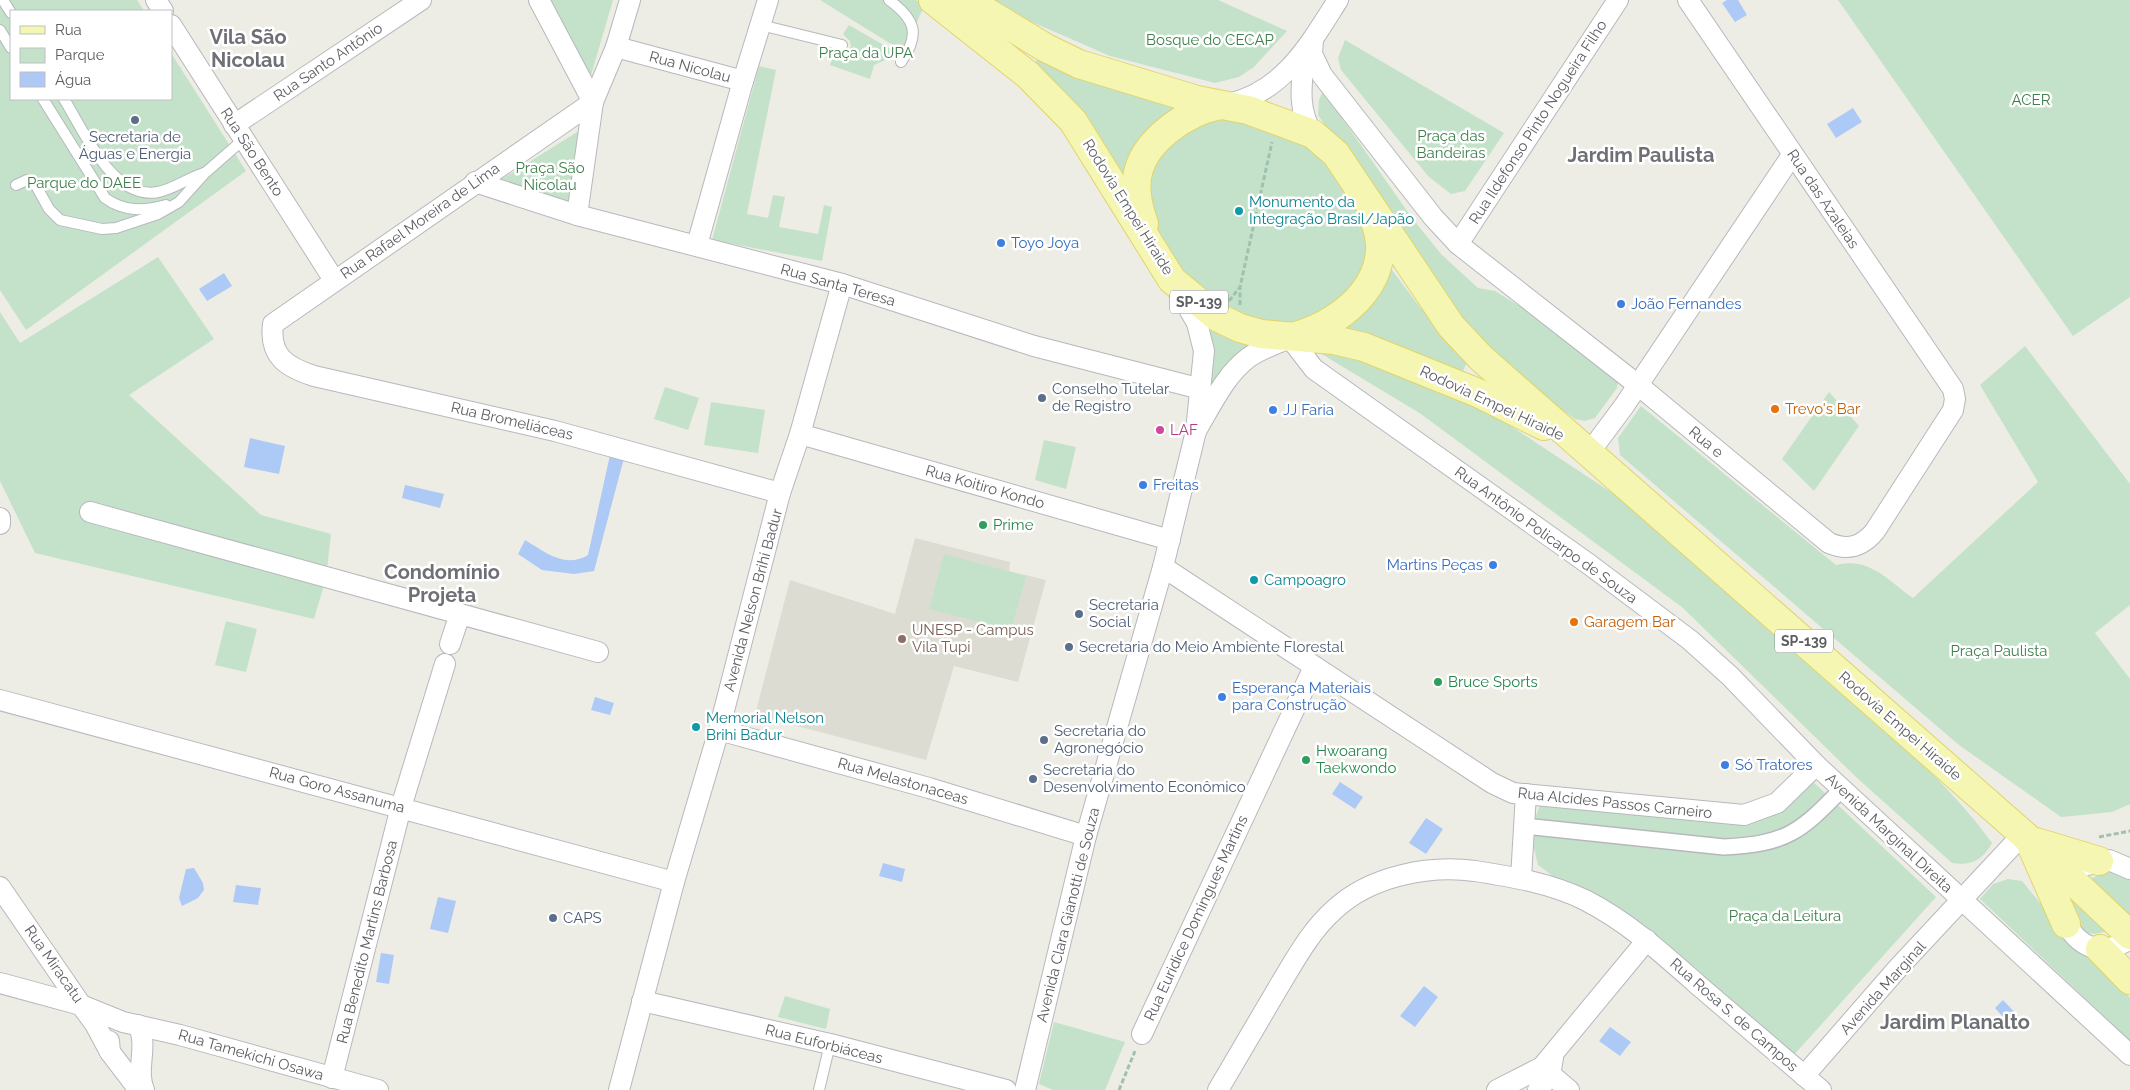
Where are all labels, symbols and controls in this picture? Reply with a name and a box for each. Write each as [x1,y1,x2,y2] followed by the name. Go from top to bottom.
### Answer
[10,10,172,100] legend
[1465,17,1611,227] street label: Rua Ildefonso Pinto Nogueira Filho
[270,19,386,105] street label: Rua Santo Antônio
[55,21,82,39] text: Rua
[209,25,287,72] district label: Vila São Nicolau
[1146,31,1274,49] park label: Bosque do CECAP
[819,44,913,62] park label: Praça da UPA
[55,46,105,64] text: Parque
[647,47,733,87] street label: Rua Nicolau
[55,71,91,89] text: Água
[2012,91,2051,109] park label: ACER
[217,104,287,200] street label: Rua São Bento
[129,114,141,126] marker: Secretaria de Águas e Energia
[1417,127,1485,162] park label: Praça das Bandeiras
[79,128,191,163] place label: Secretaria de Águas e Energia
[1079,136,1177,278] street label: Rodovia Empei Hiraide
[1568,143,1714,167] district label: Jardim Paulista
[1783,146,1863,252] street label: Rua das Azaleias
[337,159,503,283] street label: Rua Rafael Moreira de Lima
[515,159,585,194] park label: Praça São Nicolau
[27,174,141,192] park label: Parque do DAEE
[1249,193,1414,228] place label: Monumento da Integração Brasil/Japão
[1233,205,1245,217] marker: Monumento da Integração Brasil/Japão
[1011,234,1079,252] place label: Toyo Joya
[995,237,1007,249] marker: Toyo Joya
[778,260,898,310] street label: Rua Santa Teresa
[1170,290,1228,314] road number: SP-139
[1631,295,1741,313] place label: João Fernandes
[1615,298,1627,310] marker: João Fernandes
[1417,362,1567,444] street label: Rodovia Empei Hiraide
[1052,380,1170,415] place label: Conselho Tutelar de Registro
[1036,392,1048,404] marker: Conselho Tutelar de Registro
[449,398,575,444] street label: Rua Bromeliáceas
[1785,400,1861,418] place label: Trevo's Bar
[1283,401,1334,419] place label: JJ Faria
[1769,403,1781,415] marker: Trevo's Bar
[1267,404,1279,416] marker: JJ Faria
[1170,421,1198,439] place label: LAF
[1685,422,1727,462] street label: Rua e
[1154,424,1166,436] marker: LAF
[923,461,1047,513] street label: Rua Koitiro Kondo
[1451,463,1641,607] street label: Rua Antônio Policarpo de Souza
[1153,476,1199,494] place label: Freitas
[1137,479,1149,491] marker: Freitas
[720,506,786,693] street label: Avenida Nelson Brihi Badur
[993,516,1034,534] place label: Prime
[977,519,989,531] marker: Prime
[1387,556,1483,574] place label: Martins Peças
[1487,559,1499,571] marker: Martins Peças
[384,560,500,607] district label: Condomínio Projeta
[1264,571,1346,589] place label: Campoagro
[1248,574,1260,586] marker: Campoagro
[1089,596,1159,631] place label: Secretaria Social
[1073,608,1085,620] marker: Secretaria Social
[1584,613,1676,631] place label: Garagem Bar
[1568,616,1580,628] marker: Garagem Bar
[912,621,1034,656] place label: UNESP - Campus Vila Tupi
[1775,630,1833,652] road number: SP-139
[896,633,908,645] marker: UNESP - Campus Vila Tupi
[1079,638,1345,656] place label: Secretaria do Meio Ambiente Florestal
[1063,641,1075,653] marker: Secretaria do Meio Ambiente Florestal
[1950,642,2048,660] park label: Praça Paulista
[1835,668,1965,784] street label: Rodovia Empei Hiraide
[1448,673,1538,691] place label: Bruce Sports
[1432,676,1444,688] marker: Bruce Sports
[1232,679,1371,714] place label: Esperança Materiais para Construção
[1216,691,1228,703] marker: Esperança Materiais para Construção
[706,709,824,744] place label: Memorial Nelson Brihi Badur
[690,721,702,733] marker: Memorial Nelson Brihi Badur
[1054,722,1146,757] place label: Secretaria do Agronegócio
[1038,734,1050,746] marker: Secretaria do Agronegócio
[1316,742,1396,777] place label: Hwoarang Taekwondo
[836,754,970,808] street label: Rua Melastonaceas
[1300,754,1312,766] marker: Hwoarang Taekwondo
[1735,756,1812,774] place label: Só Tratores
[1719,759,1731,771] marker: Só Tratores
[1043,761,1246,796] place label: Secretaria do Desenvolvimento Econômico
[267,763,407,817] street label: Rua Goro Assanuma
[1822,769,1956,897] street label: Avenida Marginal Direita
[1027,773,1039,785] marker: Secretaria do Desenvolvimento Econômico
[1517,784,1713,822] street label: Rua Alcides Passos Carneiro
[1033,806,1103,1024] street label: Avenida Clara Gianotti de Souza
[1140,812,1252,1024] street label: Rua Euridice Domingues Martins
[333,839,401,1045] street label: Rua Benedito Martins Barbosa
[1729,907,1841,925] park label: Praça da Leitura
[563,909,602,927] place label: CAPS
[547,912,559,924] marker: CAPS
[21,922,87,1006] street label: Rua Miracatu
[1836,937,1930,1038] street label: Avenida Marginal
[1666,955,1802,1075] street label: Rua Rosa S. de Campos
[1880,1010,2030,1034] district label: Jardim Planalto
[763,1021,885,1067] street label: Rua Euforbiáceas
[176,1026,326,1084] street label: Rua Tamekichi Osawa

